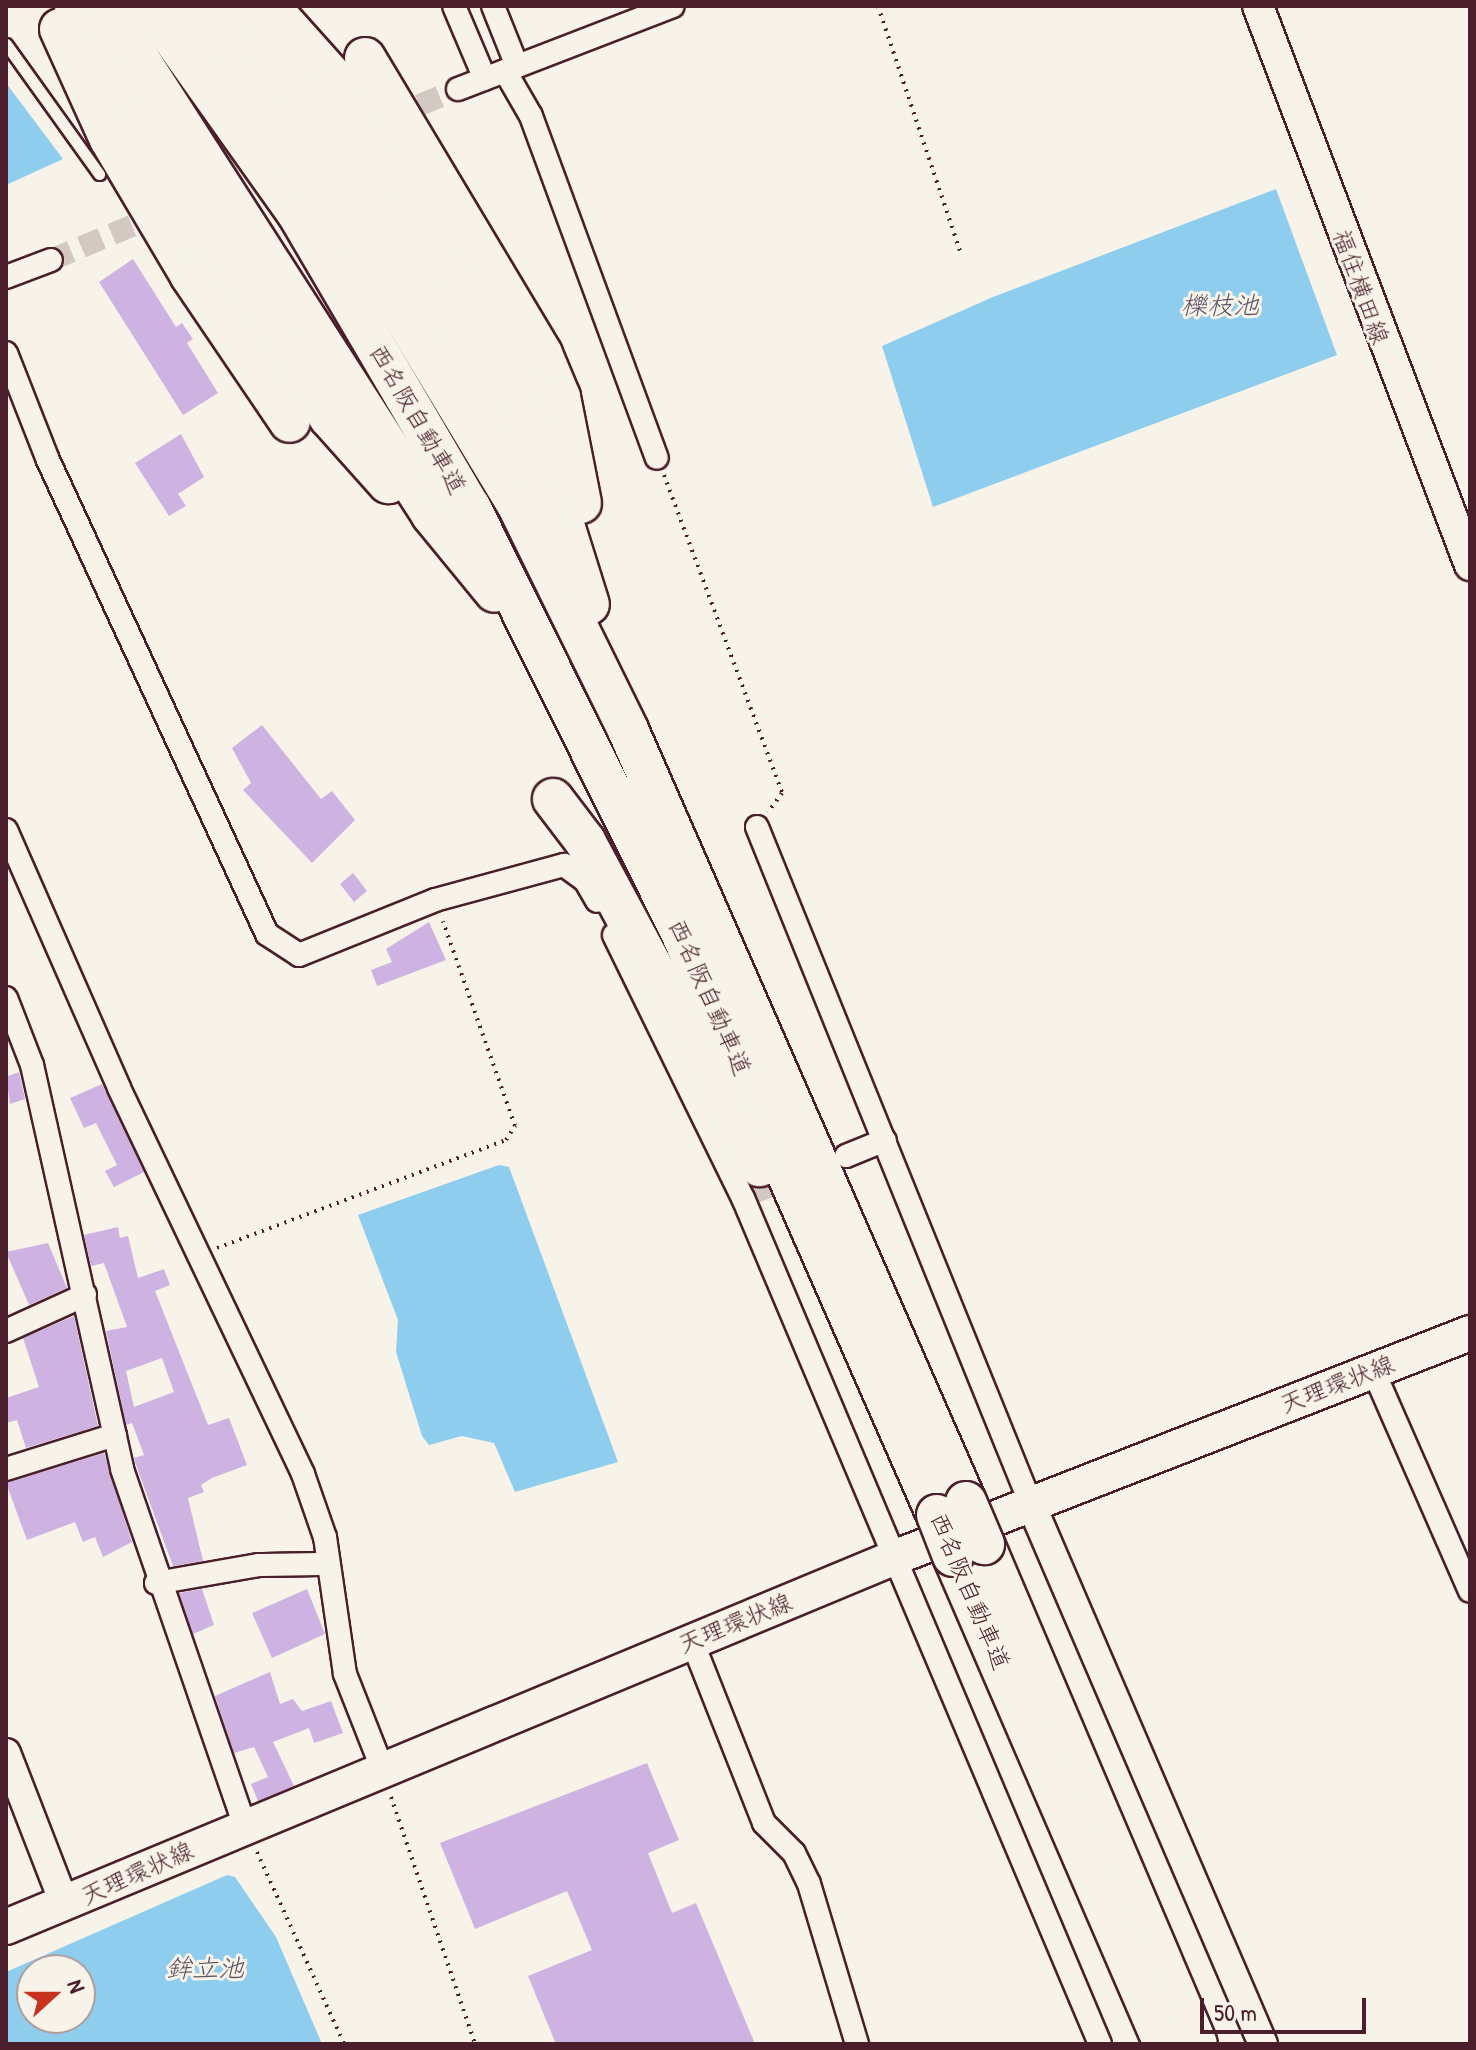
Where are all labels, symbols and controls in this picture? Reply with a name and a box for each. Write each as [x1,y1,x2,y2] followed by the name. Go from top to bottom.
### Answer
[1327,226,1395,348] street label: 福住横田線
[1181,289,1259,321] water label: 櫟枝池
[364,339,472,499] street label: 西名阪自動車道
[663,914,757,1080] street label: 西名阪自動車道
[1276,1349,1398,1419] street label: 天理環状線
[924,1508,1016,1674] street label: 西名阪自動車道
[674,1587,796,1659] street label: 天理環状線
[76,1835,198,1911] street label: 天理環状線
[166,1952,244,1984] water label: 鉾立池
[16,1954,96,2034] north arrow
[60,1975,93,1997] text: N
[1204,1982,1370,2032] scale bar
[1214,1996,1257,2028] text: 50 m

